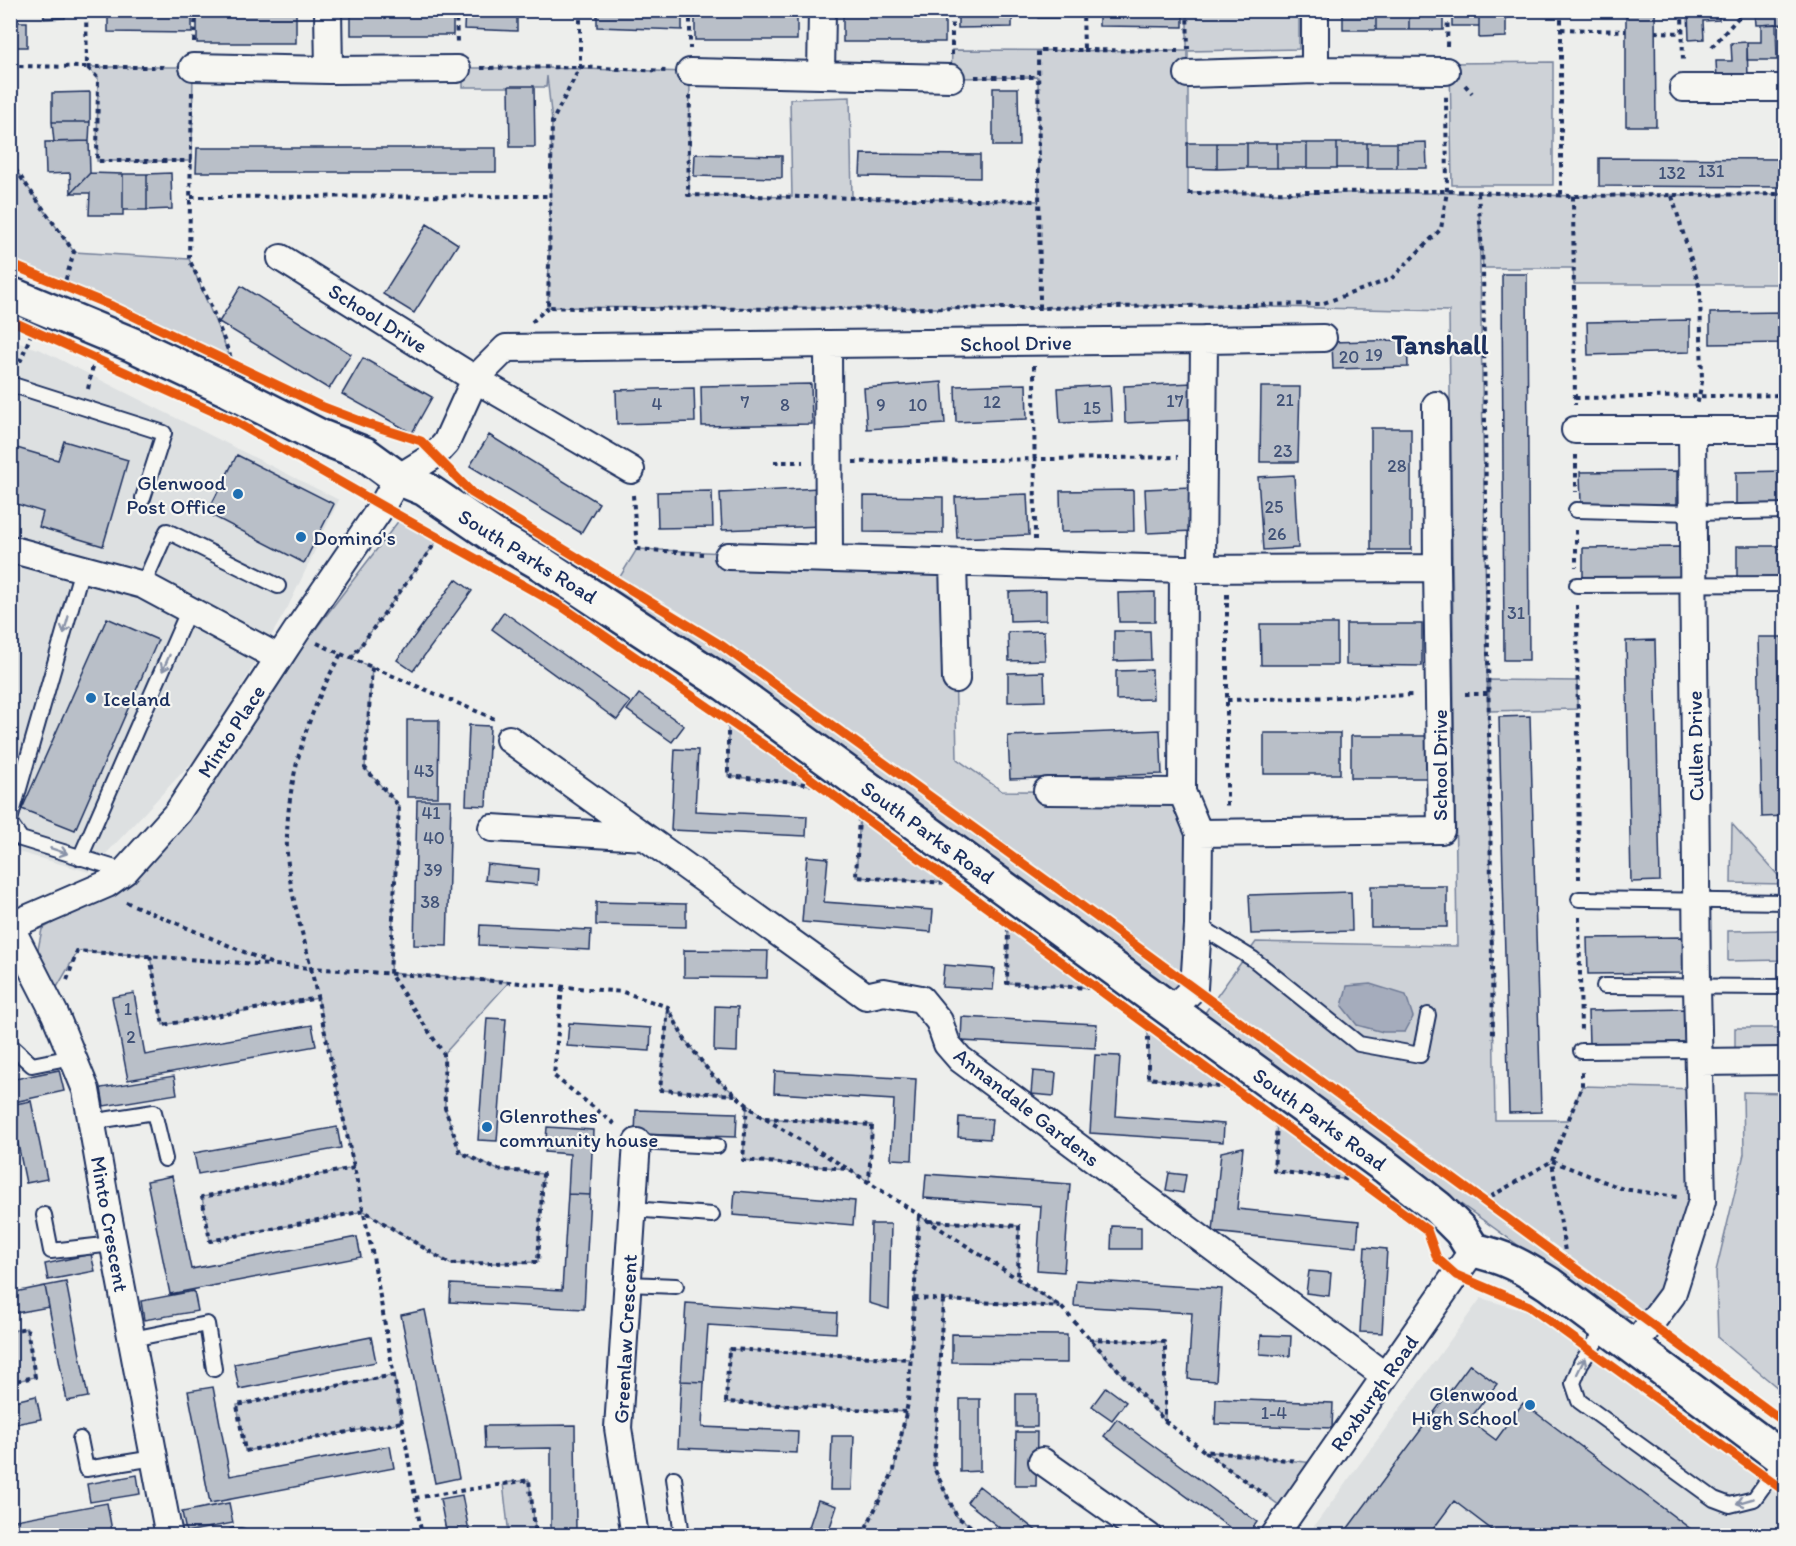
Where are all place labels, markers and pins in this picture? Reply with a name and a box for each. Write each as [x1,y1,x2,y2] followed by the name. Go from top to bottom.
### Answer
[126,470,226,519] place label: Glenwood Post Office
[231,487,245,501] marker: Glenwood Post Office
[313,525,396,550] place label: Domino's
[294,530,308,544] marker: Domino's
[103,686,171,711] place label: Iceland
[84,691,98,705] marker: Iceland
[499,1103,658,1152] place label: Glenrothes community house
[480,1120,494,1134] marker: Glenrothes community house
[1412,1381,1518,1430] place label: Glenwood High School
[1523,1398,1537,1412] marker: Glenwood High School

